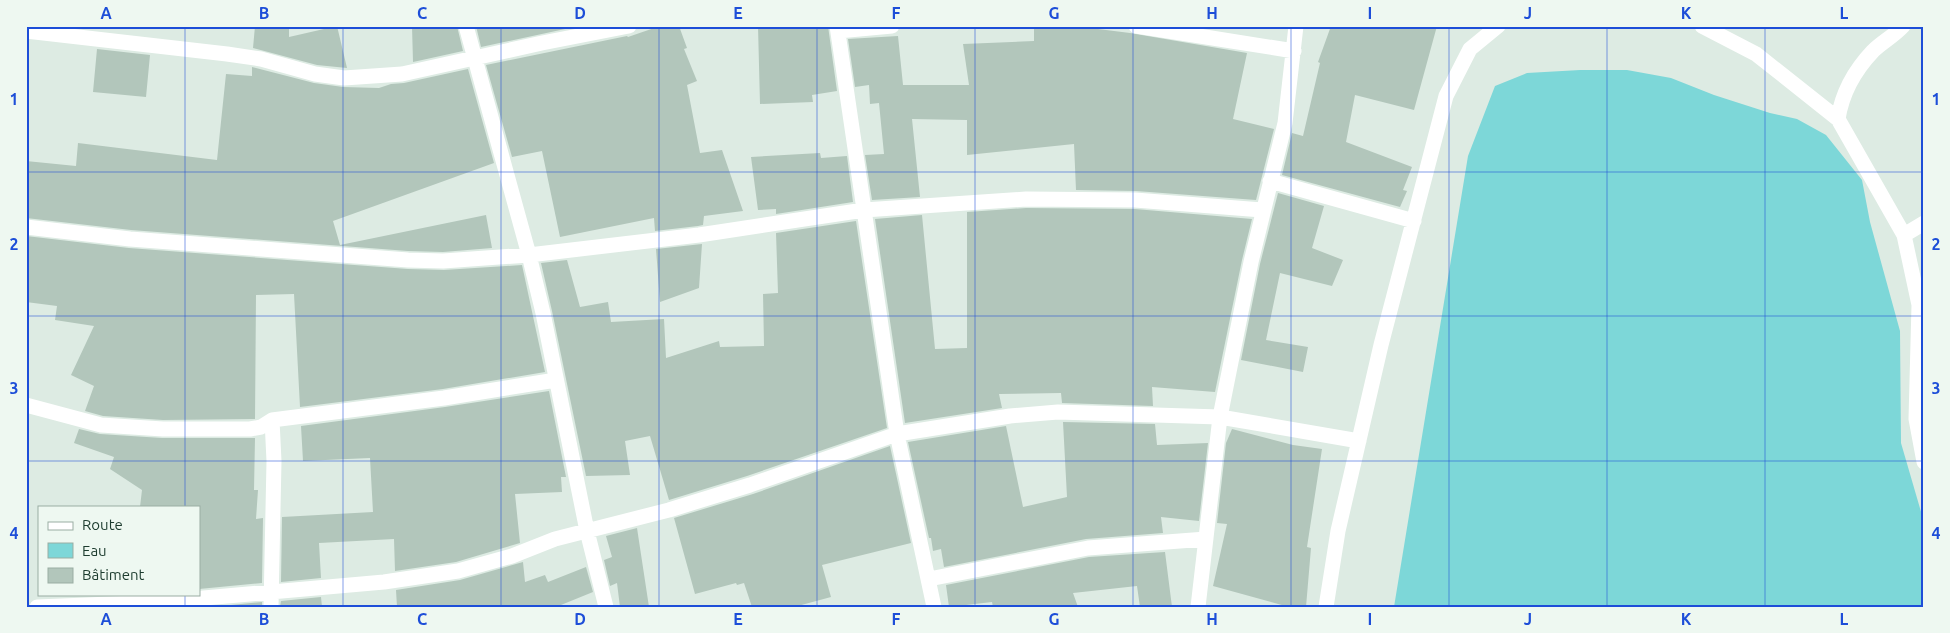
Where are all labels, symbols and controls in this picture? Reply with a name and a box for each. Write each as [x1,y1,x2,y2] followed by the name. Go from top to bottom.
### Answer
[100,4,112,22] text: A
[259,4,269,22] text: B
[417,4,427,22] text: C
[574,4,586,22] text: D
[733,4,743,22] text: E
[892,4,901,22] text: F
[1048,4,1060,22] text: G
[1206,4,1218,22] text: H
[1368,4,1372,22] text: I
[1524,4,1532,22] text: J
[1681,4,1692,22] text: K
[1840,4,1849,22] text: L
[9,90,19,108] text: 1
[1931,90,1941,108] text: 1
[9,235,19,253] text: 2
[1931,235,1941,253] text: 2
[9,379,19,397] text: 3
[1931,379,1941,397] text: 3
[38,506,200,596] legend
[82,516,123,533] text: Route
[9,524,19,542] text: 4
[1931,524,1941,542] text: 4
[82,542,107,559] text: Eau
[82,566,145,583] text: Bâtiment
[100,610,112,628] text: A
[259,610,269,628] text: B
[417,610,427,628] text: C
[574,610,586,628] text: D
[733,610,743,628] text: E
[892,610,901,628] text: F
[1048,610,1060,628] text: G
[1206,610,1218,628] text: H
[1368,610,1372,628] text: I
[1524,610,1532,628] text: J
[1681,610,1692,628] text: K
[1840,610,1849,628] text: L

